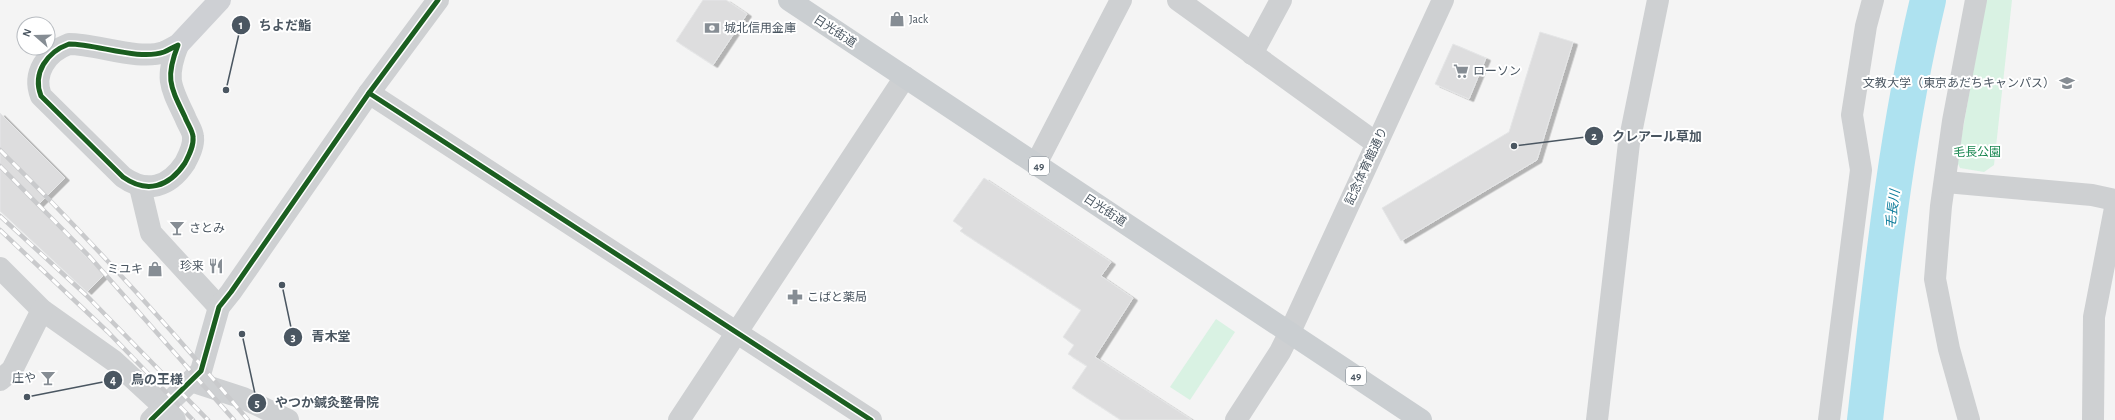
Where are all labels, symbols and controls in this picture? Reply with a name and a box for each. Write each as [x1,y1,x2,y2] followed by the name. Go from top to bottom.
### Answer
[888,10,906,28] shop icon: Jack
[812,12,859,49] street label: 日光街道
[231,13,319,38] callout: ちよだ鮨
[909,13,929,25] place label: Jack
[16,16,56,56] north arrow
[259,18,311,33] text: ちよだ鮨
[239,19,243,31] text: 1
[703,19,721,37] bank icon: 城北信用金庫
[724,21,796,34] place label: 城北信用金庫
[21,27,34,38] text: N
[1452,62,1470,80] supermarket icon: ローソン
[1473,65,1521,77] place label: ローソン
[2058,74,2076,92] school or university icon: 文教大学（東京あだちキャンパス）
[1863,76,2055,89] place label: 文教大学（東京あだちキャンパス）
[1584,124,1710,149] callout: クレアール草加
[1342,125,1389,207] street label: 記念体育館通り
[1591,130,1597,142] text: 2
[1612,130,1702,144] text: クレアール草加
[1953,146,2001,158] park label: 毛長公園
[1029,157,1049,175] road number: 49
[1884,187,1903,229] water label: 毛長川
[1082,191,1129,228] street label: 日光街道
[168,219,186,237] bar icon: さとみ
[189,222,225,234] place label: さとみ
[207,257,225,275] restaurant icon: 珍来
[146,260,164,278] shop icon: ミユキ
[180,260,204,272] place label: 珍来
[107,263,143,275] place label: ミユキ
[786,288,804,306] pharmacy icon: こばと薬局
[807,291,867,303] place label: こばと薬局
[283,324,358,349] callout: 青木堂
[311,330,351,344] text: 青木堂
[290,331,296,343] text: 3
[103,367,191,392] callout: 鳥の王様
[1346,367,1366,385] road number: 49
[39,369,57,387] bar icon: 庄や
[12,372,36,384] place label: 庄や
[131,372,183,387] text: 鳥の王様
[110,374,116,386] text: 4
[247,390,387,415] callout: やつか鍼灸整骨院
[275,395,379,410] text: やつか鍼灸整骨院
[254,397,260,409] text: 5

